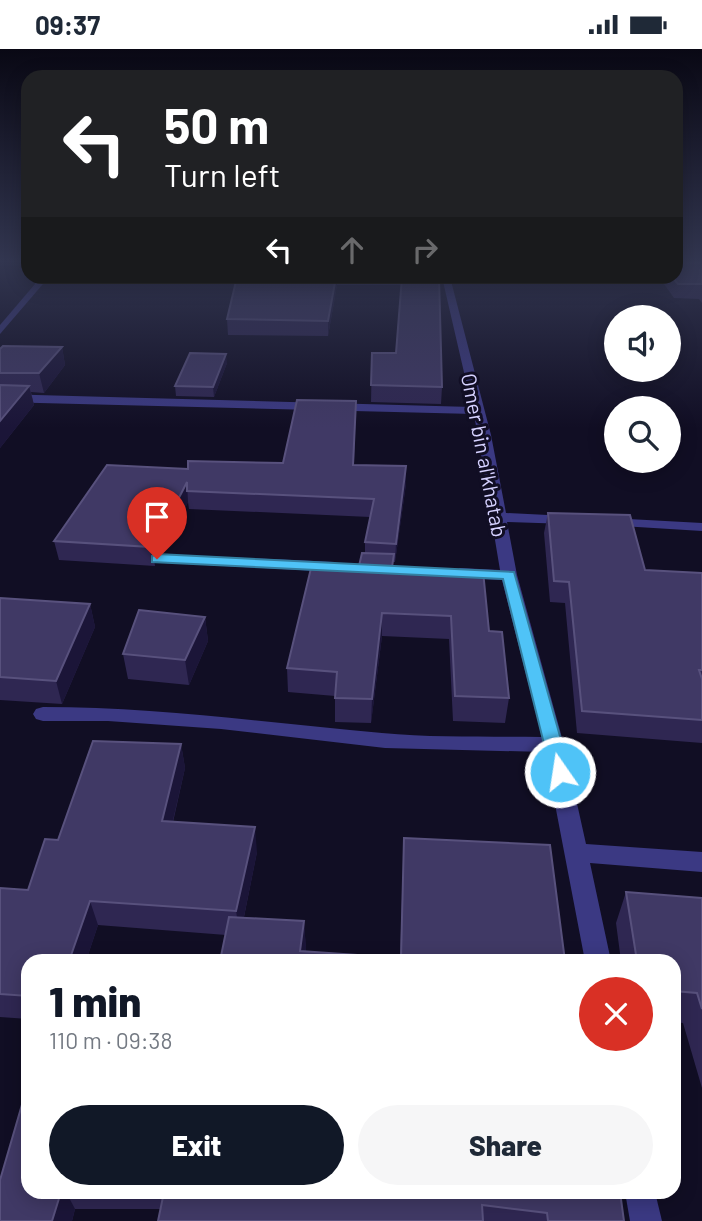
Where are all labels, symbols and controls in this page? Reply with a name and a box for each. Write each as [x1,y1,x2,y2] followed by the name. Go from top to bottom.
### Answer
[35,9,100,40] text: 09:37
[164,95,269,154] text: 50 m
[49,98,140,189] icon: left
[164,155,281,193] text: Turn left
[260,231,298,269] icon: left
[333,231,371,269] icon: ahead
[406,231,444,269] icon: right
[604,305,681,473] map controls
[604,305,681,382] button: sound
[457,371,513,539] street label: Omer bin al'khatab
[604,396,681,473] button: search
[127,487,187,559] pin
[138,498,176,536] icon: arrive
[523,735,597,809] position arrow
[49,975,141,1025] text: 1 min
[579,977,653,1051] button: close
[49,1026,172,1054] text: 110 m · 09:38
[49,1105,344,1185] button: Exit
[358,1105,653,1185] button: Share

